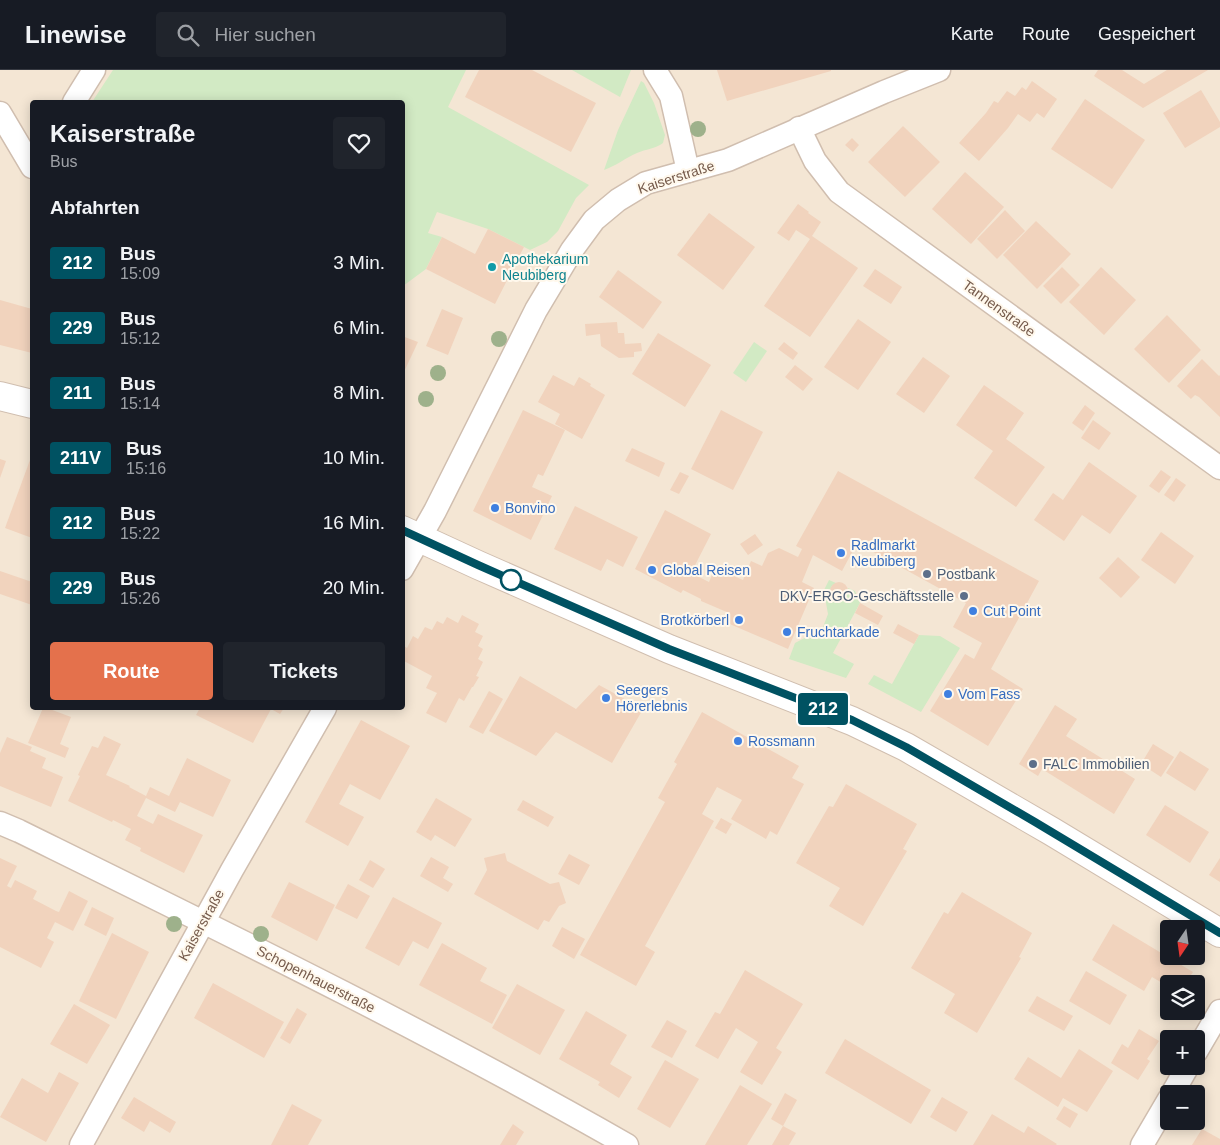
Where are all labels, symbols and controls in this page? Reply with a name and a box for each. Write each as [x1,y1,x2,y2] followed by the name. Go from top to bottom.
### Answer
[156,12,506,57] search box
[25,21,126,48] text: Linewise
[174,21,202,49] icon: search
[214,24,316,45] text: Hier suchen
[951,24,994,44] text: Karte
[1022,24,1070,44] text: Route
[1098,24,1195,44] text: Gespeichert
[333,117,385,169] button: heart
[50,120,195,147] text: Kaiserstraße
[50,153,78,170] text: Bus
[636,157,716,197] street label: Kaiserstraße
[50,197,140,218] text: Abfahrten
[120,243,156,264] text: Bus
[502,251,588,283] place label: Apothekarium Neubiberg
[333,252,385,273] text: 3 Min.
[62,253,93,273] text: 212
[486,261,498,273] marker: Apothekarium Neubiberg
[120,265,160,282] text: 15:09
[960,276,1039,340] street label: Tannenstraße
[120,308,156,329] text: Bus
[333,317,385,338] text: 6 Min.
[62,318,93,338] text: 229
[120,330,160,347] text: 15:12
[120,373,156,394] text: Bus
[333,382,385,403] text: 8 Min.
[63,383,92,403] text: 211
[120,395,160,412] text: 15:14
[126,438,162,459] text: Bus
[323,447,385,468] text: 10 Min.
[60,448,101,468] text: 211V
[126,460,166,477] text: 15:16
[505,500,556,516] place label: Bonvino
[489,502,501,514] marker: Bonvino
[120,503,156,524] text: Bus
[323,512,385,533] text: 16 Min.
[62,513,93,533] text: 212
[120,525,160,542] text: 15:22
[851,537,916,569] place label: Radlmarkt Neubiberg
[835,547,847,559] marker: Radlmarkt Neubiberg
[662,562,750,578] place label: Global Reisen
[646,564,658,576] marker: Global Reisen
[937,566,996,582] place label: Postbank
[120,568,156,589] text: Bus
[921,568,933,580] marker: Postbank
[500,569,522,591] unlabelled marker
[323,577,385,598] text: 20 Min.
[62,578,93,598] text: 229
[780,588,954,604] place label: DKV-ERGO-Geschäftsstelle
[120,590,160,607] text: 15:26
[958,590,970,602] marker: DKV-ERGO-Geschäftsstelle
[983,603,1041,619] place label: Cut Point
[967,605,979,617] marker: Cut Point
[661,612,729,628] place label: Brotkörberl
[733,614,745,626] marker: Brotkörberl
[797,624,880,640] place label: Fruchtarkade
[781,626,793,638] marker: Fruchtarkade
[50,642,213,700] button: Route
[223,642,385,700] button: Tickets
[616,682,688,714] place label: Seegers Hörerlebnis
[958,686,1020,702] place label: Vom Fass
[942,688,954,700] marker: Vom Fass
[600,692,612,704] marker: Seegers Hörerlebnis
[794,693,852,725] line badge: 212
[808,699,838,719] text: 212
[748,733,815,749] place label: Rossmann
[732,735,744,747] marker: Rossmann
[1043,756,1150,772] place label: FALC Immobilien
[1027,758,1039,770] marker: FALC Immobilien
[175,886,227,964] street label: Kaiserstraße
[1160,920,1205,965] north arrow
[1160,920,1205,1130] map controls
[254,942,378,1016] street label: Schopenhauerstraße
[1160,975,1205,1020] button: layers
[1160,1030,1205,1075] button: +
[1160,1085,1205,1130] button: −

